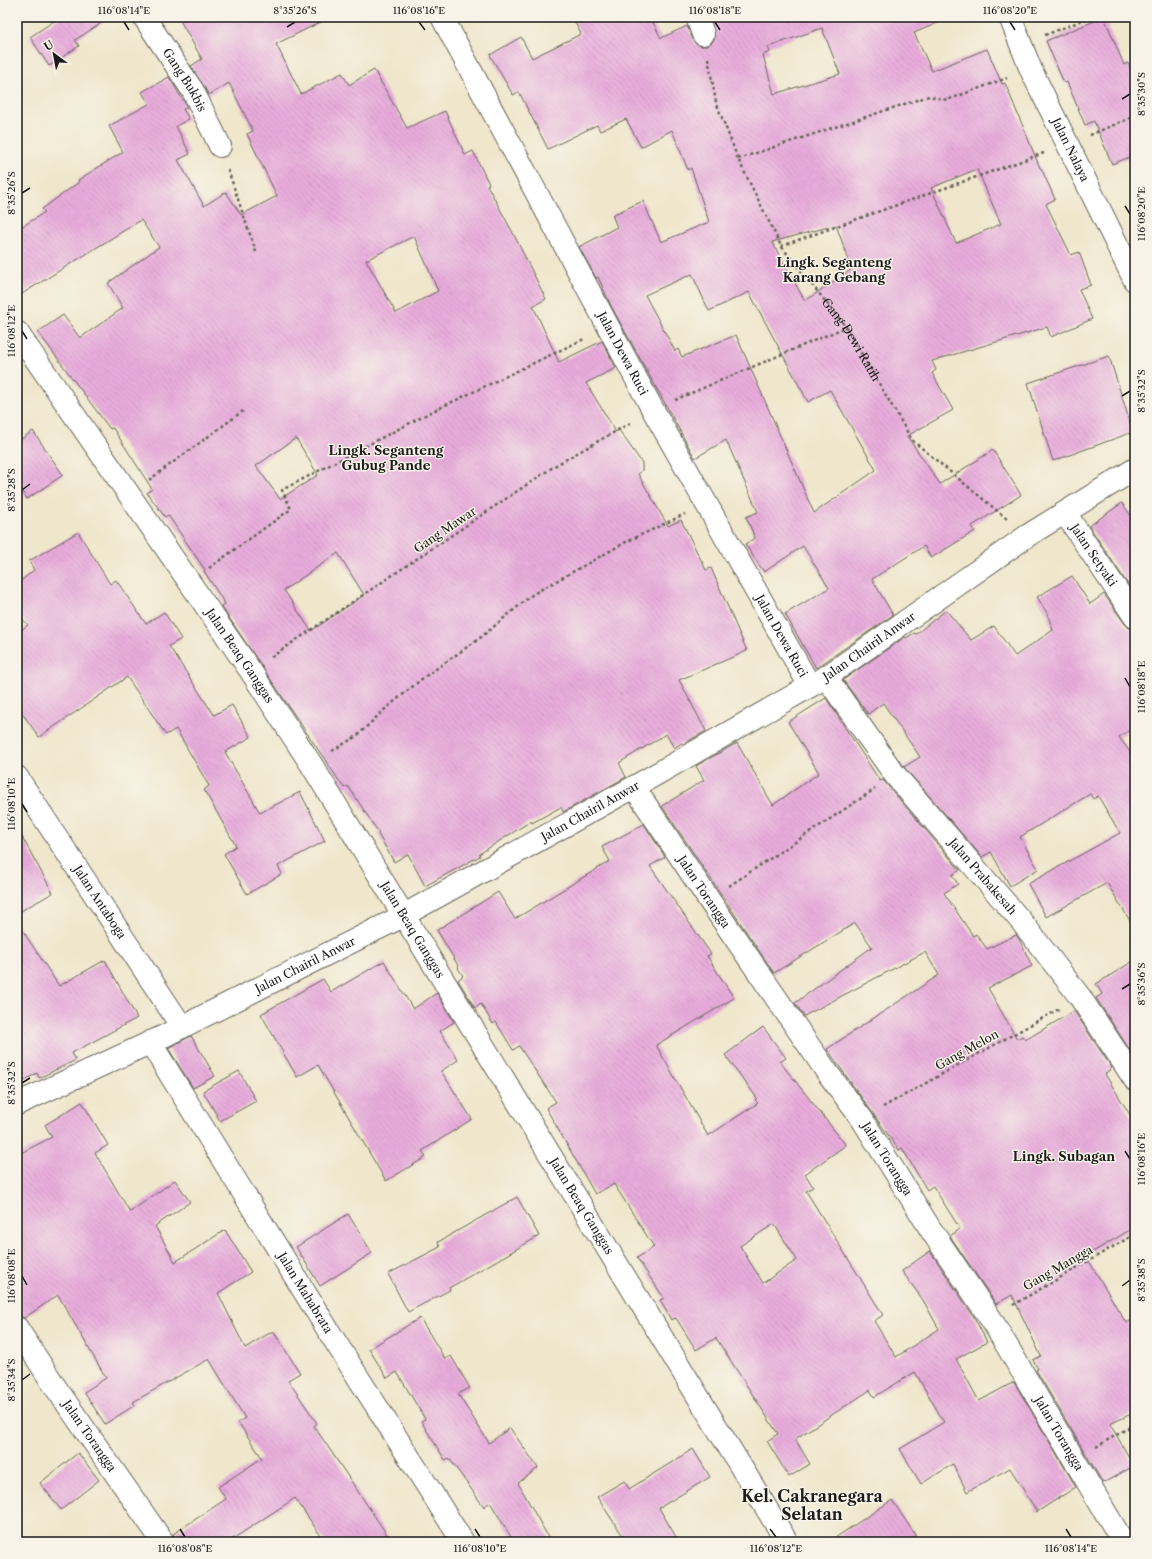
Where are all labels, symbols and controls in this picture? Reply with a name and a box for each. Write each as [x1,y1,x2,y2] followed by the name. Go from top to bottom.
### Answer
[98,4,150,17] text: 116°08'14"E
[273,4,317,17] text: 8°35'26"S
[393,4,445,17] text: 116°08'16"E
[689,4,741,17] text: 116°08'18"E
[983,4,1037,17] text: 116°08'20"E
[34,34,74,74] north arrow
[41,37,56,54] text: U
[160,45,210,114] street label: Gang Bukbis
[1135,72,1148,116] text: 8°35'30"S
[1048,113,1093,185] street label: Jalan Nalaya
[5,171,18,215] text: 8°35'26"S
[1135,187,1148,241] text: 116°08'20"E
[777,254,892,285] district label: Lingk. Seganteng Karang Gebang
[819,295,884,384] street label: Gang Dewi Ratih
[5,305,18,357] text: 116°08'12"E
[594,307,652,398] street label: Jalan Dewa Ruci
[1135,369,1148,413] text: 8°35'32"S
[329,442,444,473] district label: Lingk. Seganteng Gubug Pande
[5,468,18,512] text: 8°35'28"S
[411,503,479,556] street label: Gang Mawar
[1066,519,1121,590] street label: Jalan Setyaki
[752,590,812,680] street label: Jalan Dewa Ruci
[202,604,277,706] street label: Jalan Beaq Ganggas
[818,609,918,685] street label: Jalan Chairil Anwar
[1135,661,1148,713] text: 116°08'18"E
[5,777,18,830] text: 116°08'10"E
[537,778,642,845] street label: Jalan Chairil Anwar
[945,833,1020,918] street label: Jalan Prabakesah
[674,851,734,931] street label: Jalan Torangga
[69,861,130,942] street label: Jalan Antaboga
[377,877,448,981] street label: Jalan Beaq Ganggas
[251,933,358,997] street label: Jalan Chairil Anwar
[1135,962,1148,1006] text: 8°35'36"S
[932,1026,1001,1073] street label: Gang Melon
[5,1061,18,1105] text: 8°35'32"S
[858,1118,916,1199] street label: Jalan Torangga
[1135,1133,1148,1185] text: 116°08'16"E
[1013,1148,1115,1164] district label: Lingk. Subagan
[546,1153,617,1257] street label: Jalan Beaq Ganggas
[1020,1241,1096,1294] street label: Gang Mangga
[274,1248,337,1336] street label: Jalan Mahabrata
[5,1249,18,1303] text: 116°08'08"E
[1135,1258,1148,1302] text: 8°35'38"S
[5,1358,18,1402] text: 8°35'34"S
[1030,1392,1087,1474] street label: Jalan Torangga
[59,1395,120,1475] street label: Jalan Torangga
[741,1486,884,1524] district label: Kel. Cakranegara Selatan
[158,1542,212,1555] text: 116°08'08"E
[454,1542,507,1555] text: 116°08'10"E
[750,1542,802,1555] text: 116°08'12"E
[1045,1542,1097,1555] text: 116°08'14"E

